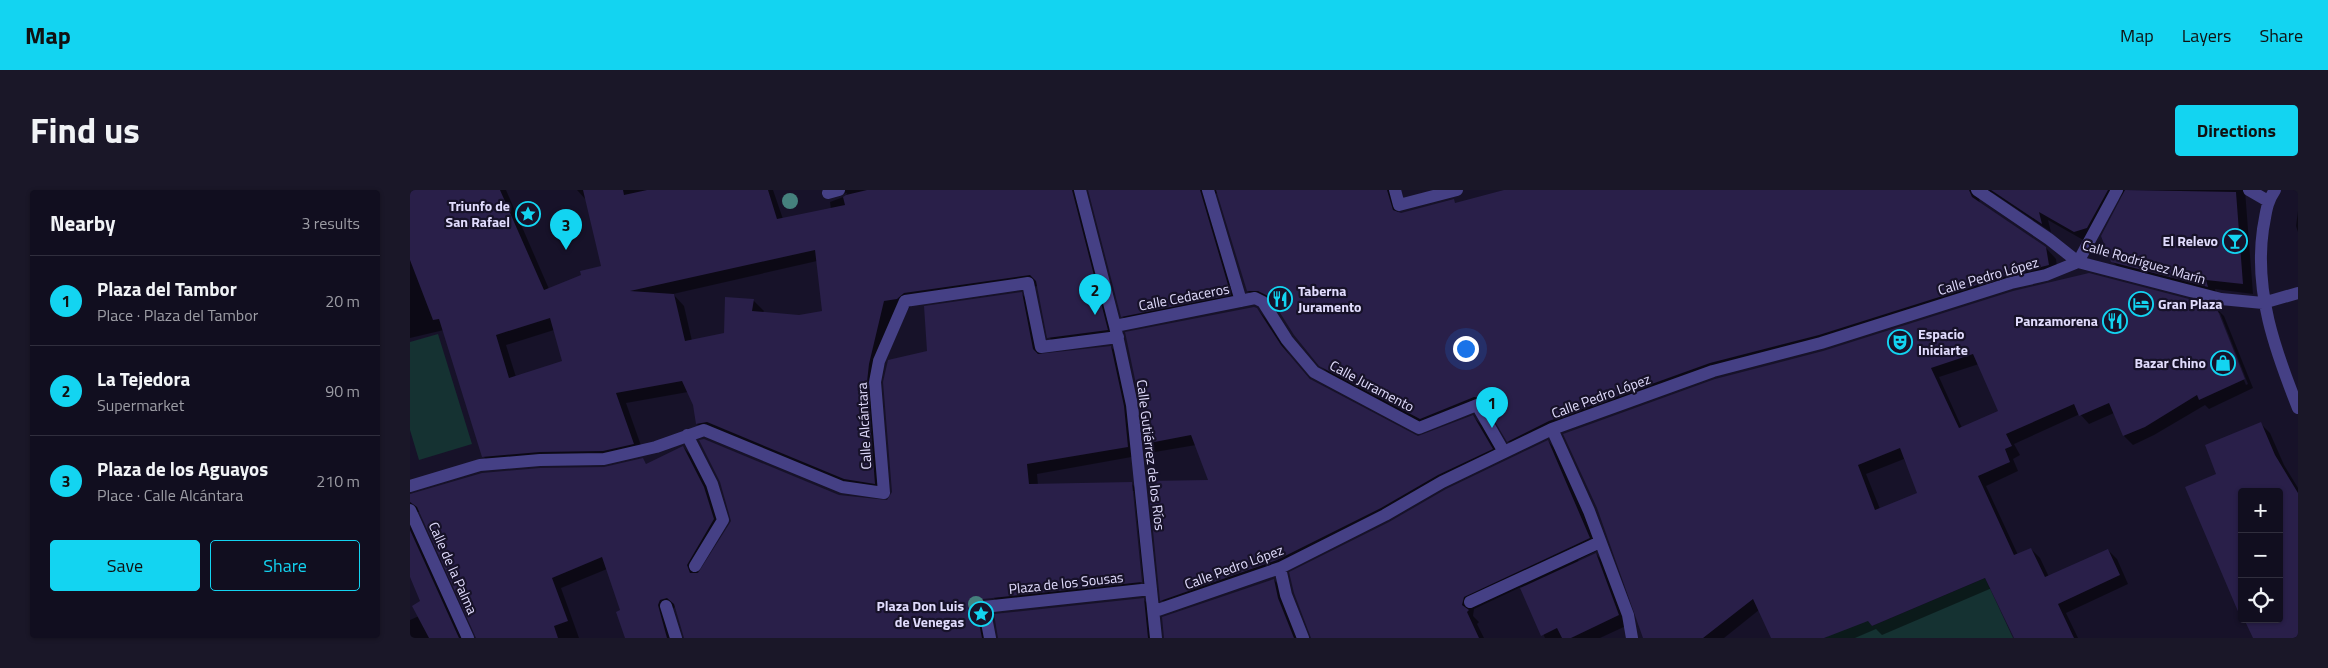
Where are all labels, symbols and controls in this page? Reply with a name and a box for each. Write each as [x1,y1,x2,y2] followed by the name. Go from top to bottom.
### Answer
[25,17,71,53] text: Map
[2120,22,2154,49] text: Map
[2182,22,2231,49] text: Layers
[2259,22,2303,49] text: Share
[30,103,140,157] text: Find us
[2175,105,2298,156] button: Directions
[446,195,510,232] place label: Triunfo de San Rafael
[515,201,541,227] place icon: Triunfo de San Rafael
[50,207,115,239] text: Nearby
[550,209,582,250] pin: 3
[301,211,360,235] text: 3 results
[2222,228,2248,254] bar icon: El Relevo
[2163,230,2218,251] place label: El Relevo
[2080,234,2208,289] street label: Calle Rodríguez Marín
[1935,251,2041,300] street label: Calle Pedro López
[97,274,237,303] text: Plaza del Tambor
[1079,274,1111,315] pin: 2
[1137,277,1231,316] street label: Calle Cedaceros
[1298,280,1362,317] place label: Taberna Juramento
[1267,286,1293,312] restaurant icon: Taberna Juramento
[62,289,70,313] text: 1
[325,289,360,313] text: 20 m
[2128,291,2154,317] hotel icon: Gran Plaza
[2158,293,2222,314] place label: Gran Plaza
[97,303,258,327] text: Place · Plaza del Tambor
[2102,308,2128,334] restaurant icon: Panzamorena
[2015,310,2098,331] place label: Panzamorena
[1918,323,1968,360] place label: Espacio Iniciarte
[1887,329,1913,355] theatre icon: Espacio Iniciarte
[1453,336,1479,362] your location
[2210,350,2236,376] shop icon: Bazar Chino
[2134,352,2206,373] place label: Bazar Chino
[1326,354,1418,417] street label: Calle Juramento
[97,364,190,393] text: La Tejedora
[1548,368,1653,423] street label: Calle Pedro López
[1132,378,1171,532] street label: Calle Gutiérrez de los Ríos
[62,379,70,403] text: 2
[325,379,360,403] text: 90 m
[851,382,876,470] street label: Calle Alcántara
[1476,387,1508,428] pin: 1
[97,393,184,417] text: Supermarket
[97,454,268,483] text: Plaza de los Aguayos
[62,469,70,493] text: 3
[316,469,360,493] text: 210 m
[97,483,243,507] text: Place · Calle Alcántara
[2238,488,2283,623] map controls
[2238,488,2283,533] button: +
[424,518,483,617] street label: Calle de la Palma
[2238,533,2283,578] button: −
[1181,539,1286,594] street label: Calle Pedro López
[50,540,200,591] button: Save
[210,540,360,591] button: Share
[1008,566,1124,599] street label: Plaza de los Sousas
[2238,578,2283,623] button: locate
[876,595,964,632] place label: Plaza Don Luis de Venegas
[968,601,994,627] place icon: Plaza Don Luis de Venegas

